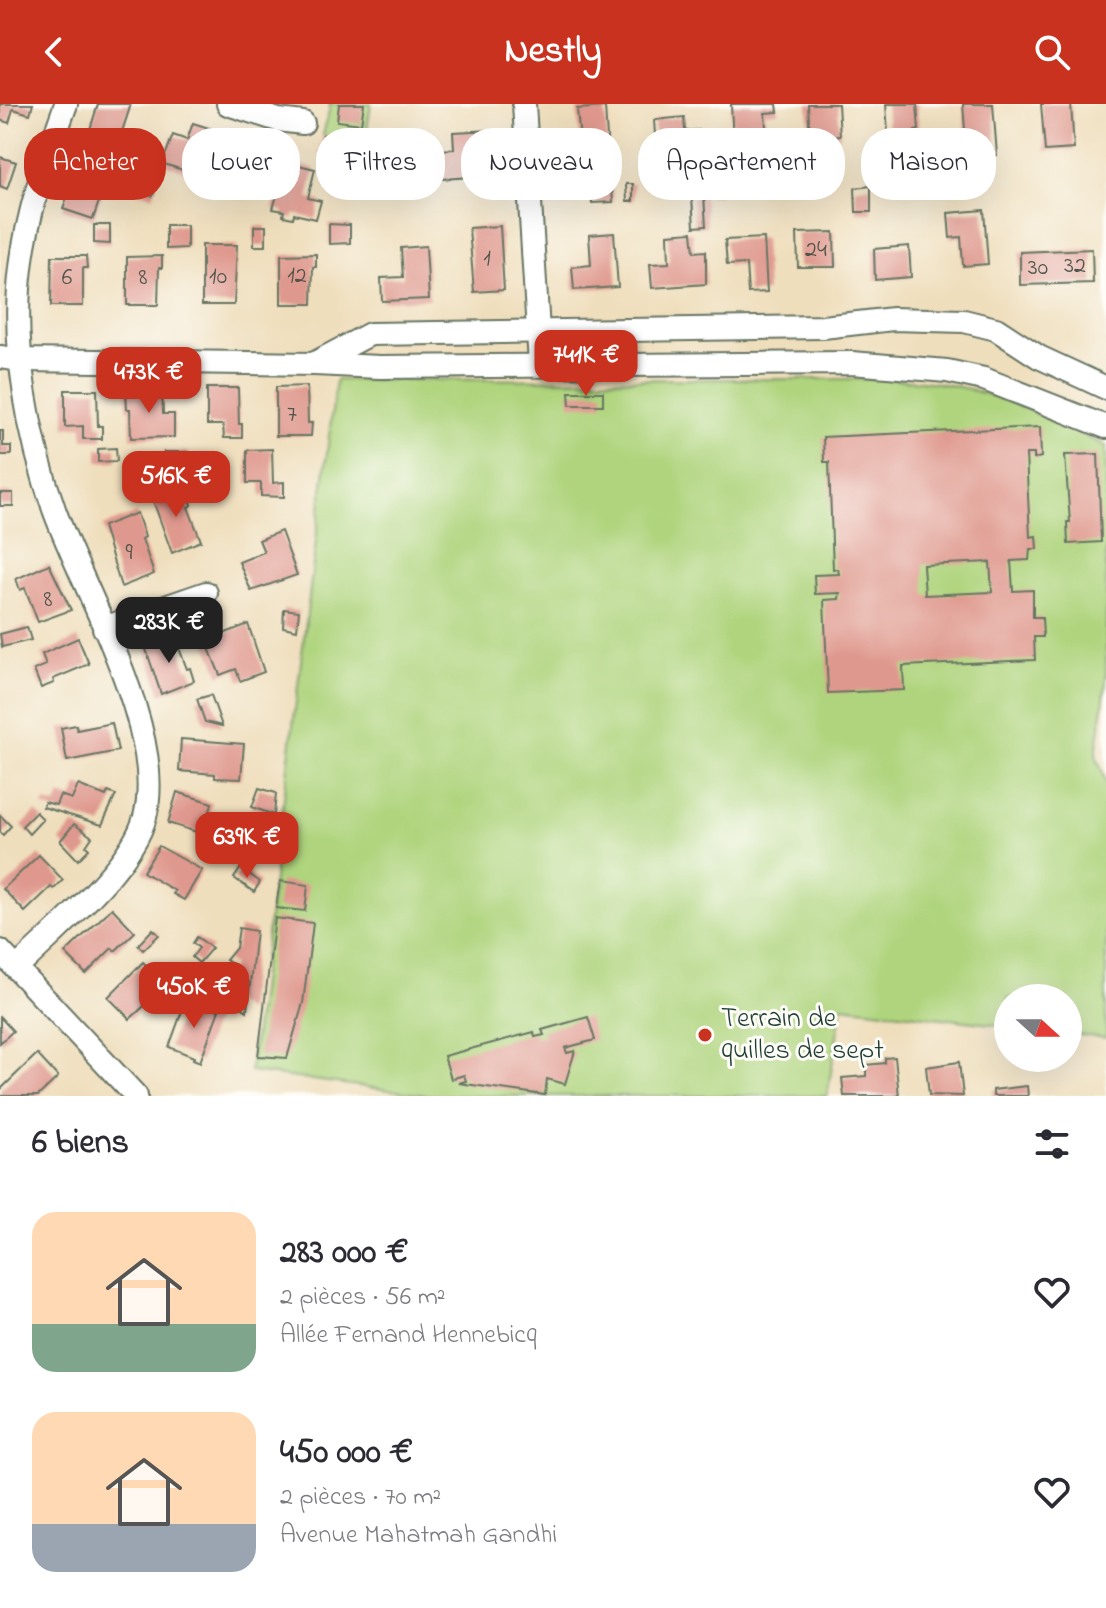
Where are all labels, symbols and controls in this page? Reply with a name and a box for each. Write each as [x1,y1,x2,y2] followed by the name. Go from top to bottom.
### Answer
[505,26,601,79] text: Nestly
[32,30,76,74] icon: back
[1030,30,1074,74] icon: search
[24,128,166,200] chip: Acheter
[182,128,300,200] chip: Louer
[316,128,445,200] chip: Filtres
[461,128,622,200] chip: Nouveau
[638,128,845,200] chip: Appartement
[861,128,996,200] chip: Maison
[805,233,827,268] house number: 24
[483,242,491,277] house number: 1
[1064,249,1086,284] house number: 32
[1028,251,1048,286] house number: 30
[287,259,307,294] house number: 12
[209,260,227,295] house number: 10
[62,261,73,296] house number: 6
[139,261,148,296] house number: 8
[521,330,651,398] pin: 741K €
[553,337,619,375] text: 741K €
[84,347,214,415] pin: 473K €
[114,354,184,392] text: 473K €
[287,398,297,433] house number: 7
[111,451,241,519] pin: 516K €
[140,458,212,496] text: 516K €
[125,536,133,571] house number: 9
[44,583,53,618] house number: 8
[104,597,234,665] pin: 283K €
[134,604,204,642] text: 283K €
[182,812,312,880] pin: 639K €
[213,819,281,857] text: 639K €
[129,962,259,1030] pin: 450K €
[157,969,231,1007] text: 450K €
[994,984,1082,1072] north arrow
[994,984,1082,1072] map controls
[721,999,884,1072] place label: Terrain de quilles de sept
[696,1026,714,1044] marker: Terrain de quilles de sept
[32,1119,129,1169] text: 6 biens
[1030,1122,1074,1166] icon: filters
[280,1229,408,1279] text: 283 000 €
[96,1244,192,1340] icon: home
[1030,1270,1074,1314] icon: heart
[280,1279,446,1317] text: 2 pièces · 56 m²
[280,1317,537,1355] text: Allée Fernand Hennebicq
[280,1429,413,1479] text: 450 000 €
[96,1444,192,1540] icon: home
[1030,1470,1074,1514] icon: heart
[280,1479,441,1517] text: 2 pièces · 70 m²
[280,1517,557,1555] text: Avenue Mahatmah Gandhi

